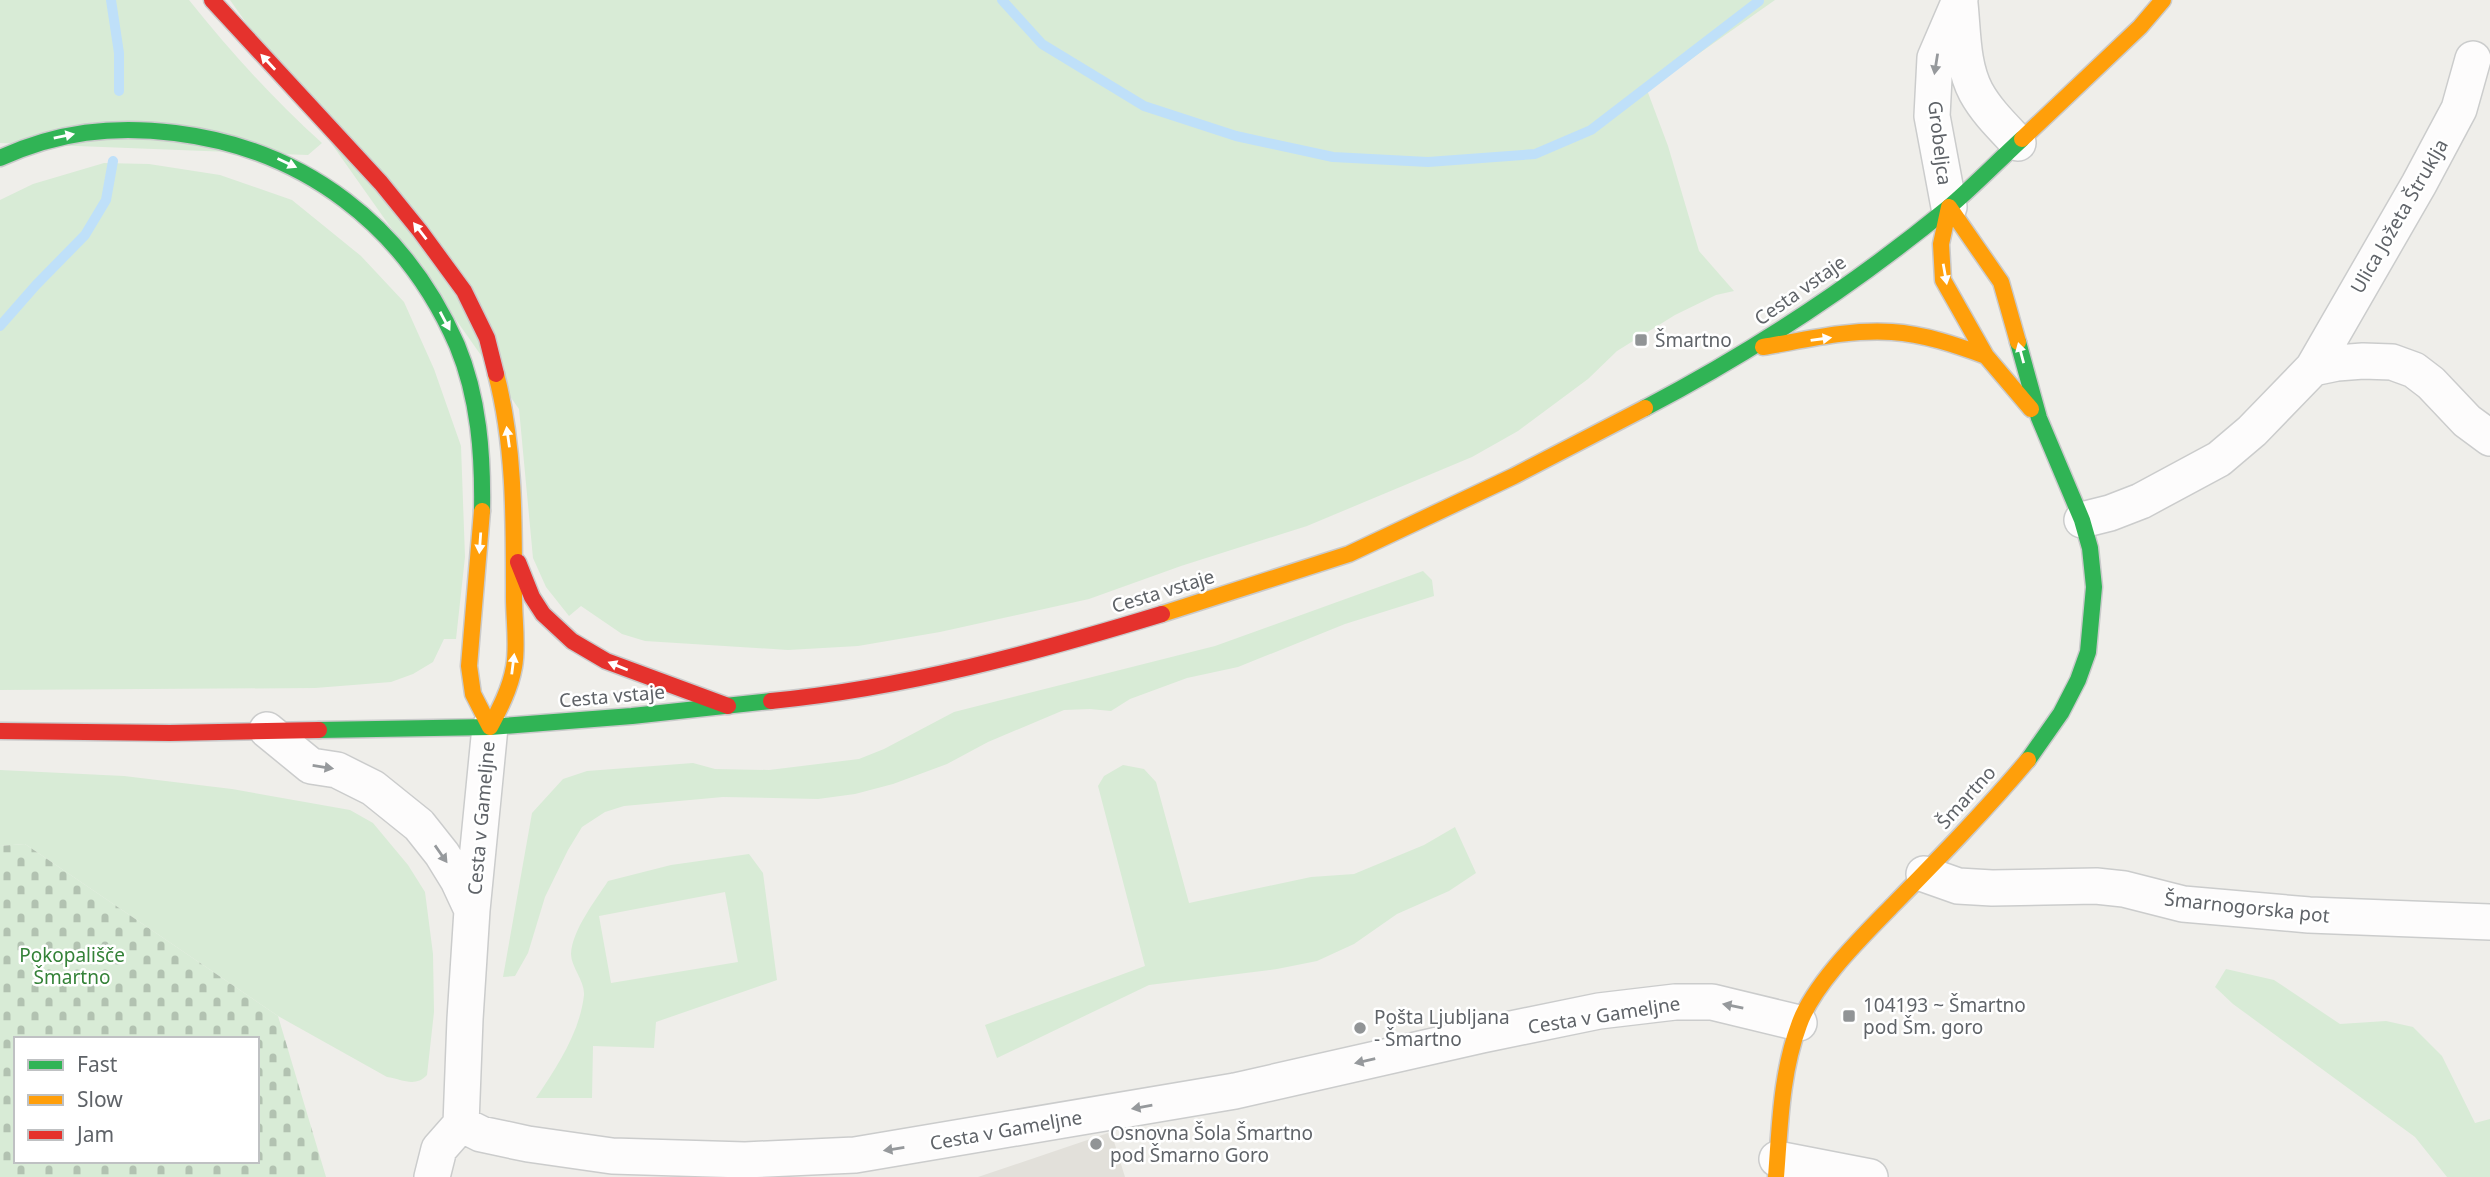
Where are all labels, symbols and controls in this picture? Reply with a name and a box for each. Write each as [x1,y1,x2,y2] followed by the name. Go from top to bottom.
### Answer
[1930,53,1941,75] one-way arrow
[261,54,277,71] one-way arrow
[1922,99,1958,187] street label: Grobeljca
[53,130,75,141] one-way arrow
[2344,134,2454,298] street label: Ulica Jožeta Štruklja
[277,158,297,169] one-way arrow
[413,223,428,240] one-way arrow
[1749,249,1851,331] street label: Cesta vstaje
[1939,264,1950,286] one-way arrow
[439,311,451,331] one-way arrow
[1655,327,1732,353] place label: Šmartno
[1633,332,1649,348] marker: Šmartno
[1811,333,1833,344] one-way arrow
[2015,341,2026,363] one-way arrow
[503,425,514,447] one-way arrow
[474,532,485,554] one-way arrow
[1108,563,1218,619] street label: Cesta vstaje
[507,653,518,675] one-way arrow
[607,661,628,672] one-way arrow
[558,678,666,714] street label: Cesta vstaje
[461,740,501,896] street label: Cesta v Gameljne
[1931,760,2001,834] street label: Šmartno
[312,762,334,773] one-way arrow
[434,845,448,863] one-way arrow
[2163,885,2331,929] street label: Šmarnogorska pot
[19,942,125,990] park label: Pokopališče Šmartno
[1526,990,1682,1040] street label: Cesta v Gameljne
[1863,992,2026,1040] place label: 104193 ~ Šmartno pod Šm. goro
[1722,1000,1744,1011] one-way arrow
[1374,1004,1510,1052] place label: Pošta Ljubljana - Šmartno
[1841,1008,1857,1024] marker: 104193 ~ Šmartno pod Šm. goro
[1352,1020,1368,1036] marker: Pošta Ljubljana - Šmartno
[14,1037,259,1163] legend
[77,1050,118,1078] text: Fast
[1354,1056,1376,1067] one-way arrow
[77,1085,123,1113] text: Slow
[1131,1102,1153,1113] one-way arrow
[928,1104,1084,1156] street label: Cesta v Gameljne
[75,1120,114,1148] text: Jam
[1110,1120,1313,1168] place label: Osnovna Šola Šmartno pod Šmarno Goro
[1088,1136,1104,1152] marker: Osnovna Šola Šmartno pod Šmarno Goro
[883,1144,905,1155] one-way arrow

